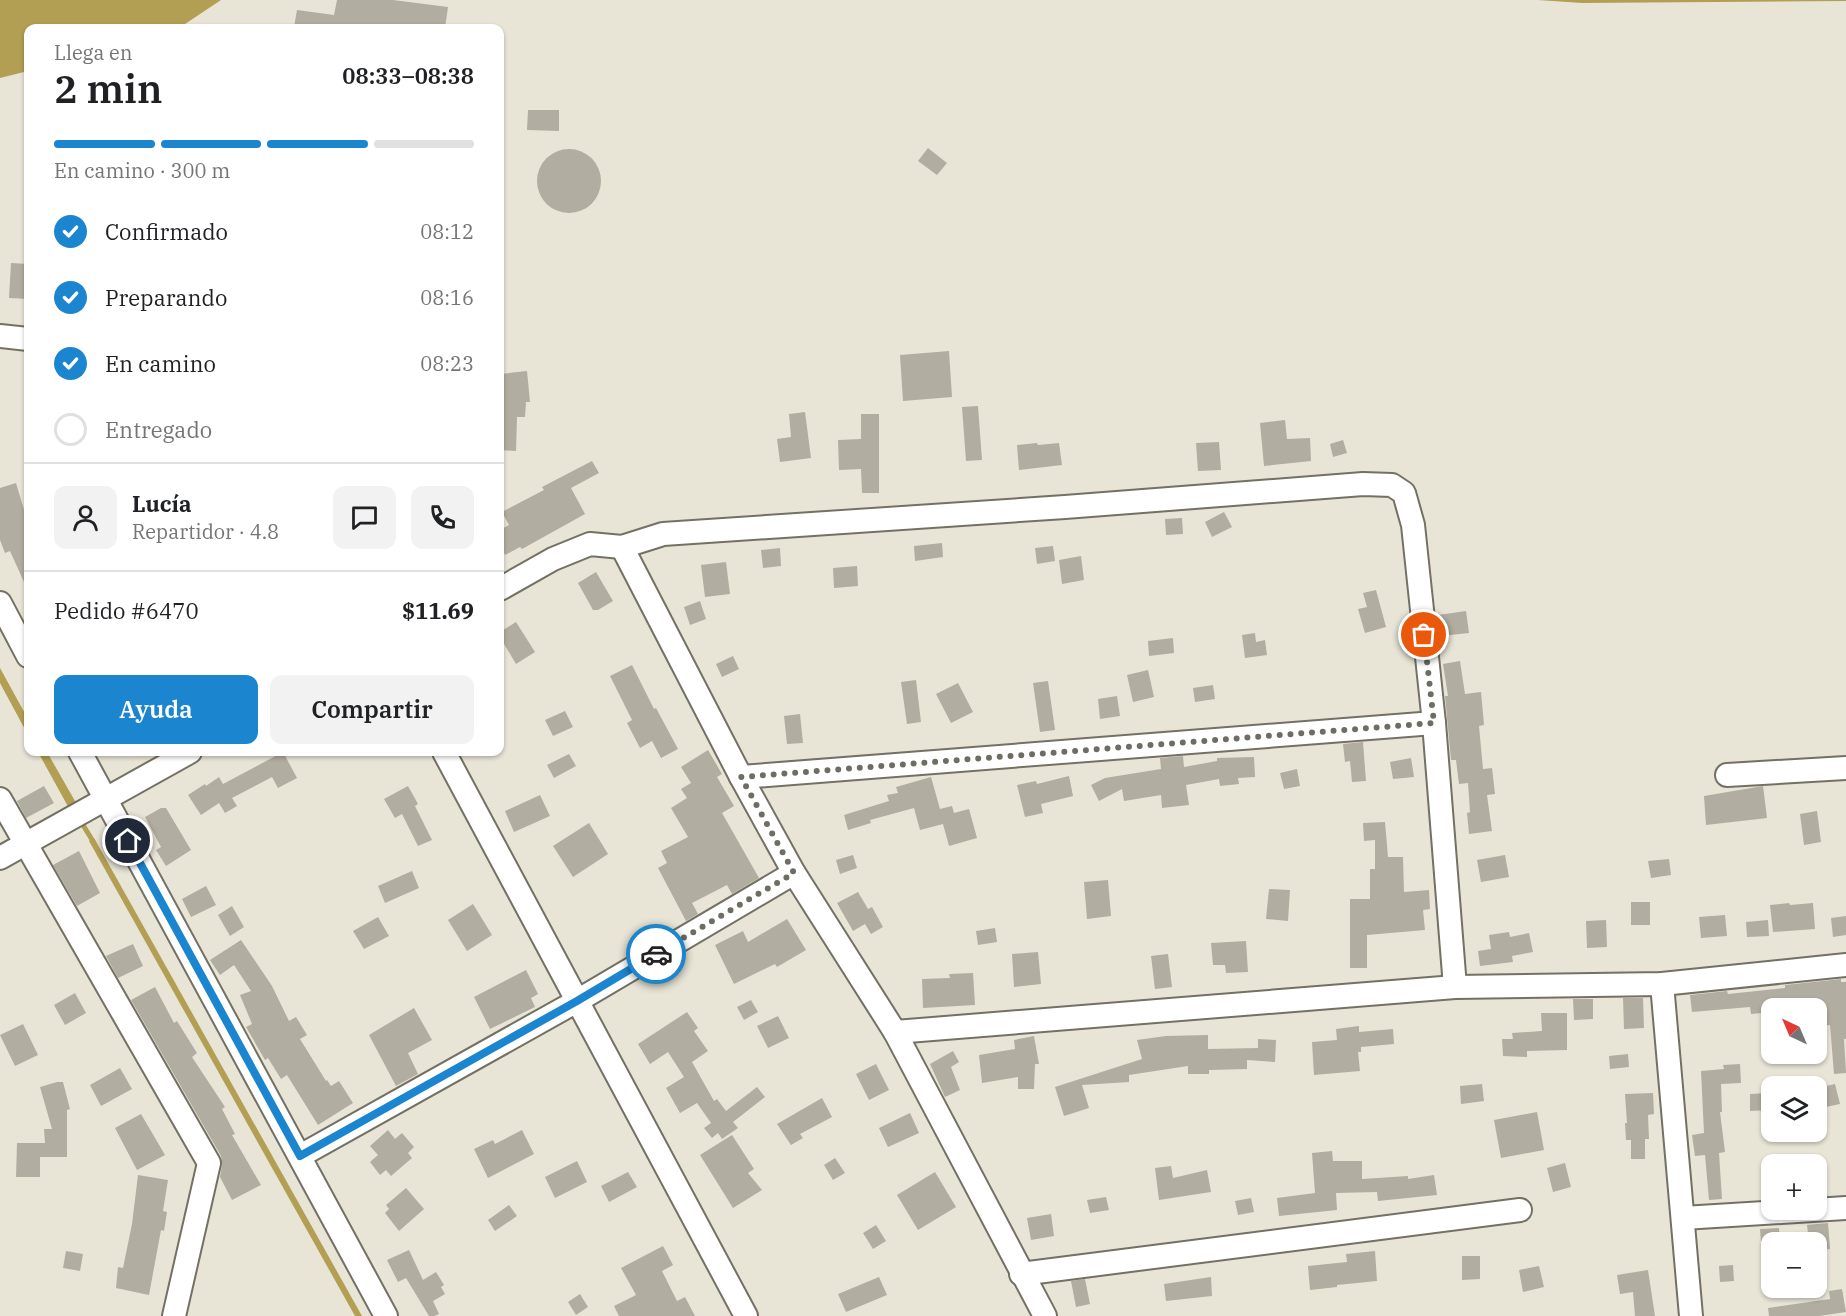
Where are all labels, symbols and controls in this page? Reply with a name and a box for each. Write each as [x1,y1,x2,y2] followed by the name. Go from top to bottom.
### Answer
[54,39,132,66] text: Llega en
[342,61,474,90] text: 08:33–08:38
[54,63,162,114] text: 2 min
[54,157,230,184] text: En camino · 300 m
[54,215,87,248] icon: check
[105,217,228,246] text: Confirmado
[420,218,474,245] text: 08:12
[54,281,87,314] icon: check
[105,283,227,312] text: Preparando
[420,284,474,311] text: 08:16
[54,347,87,380] icon: check
[105,349,216,378] text: En camino
[420,350,474,377] text: 08:23
[105,415,212,444] text: Entregado
[54,486,117,549] button: person
[333,486,396,549] button: chat
[411,486,474,549] button: phone
[132,489,192,518] text: Lucía
[132,518,279,545] text: Repartidor · 4.8
[54,596,199,625] text: Pedido #6470
[402,596,474,625] text: $11.69
[1398,609,1449,660] pin
[1407,618,1440,651] icon: bag
[54,675,258,744] button: Ayuda
[270,675,474,744] button: Compartir
[102,815,153,866] pin
[111,824,144,857] icon: home
[626,924,686,984] courier
[640,938,673,971] icon: car
[1761,998,1827,1064] north arrow
[1761,998,1827,1298] map controls
[1761,1076,1827,1142] button: layers
[1761,1154,1827,1220] button: +
[1761,1232,1827,1298] button: −

